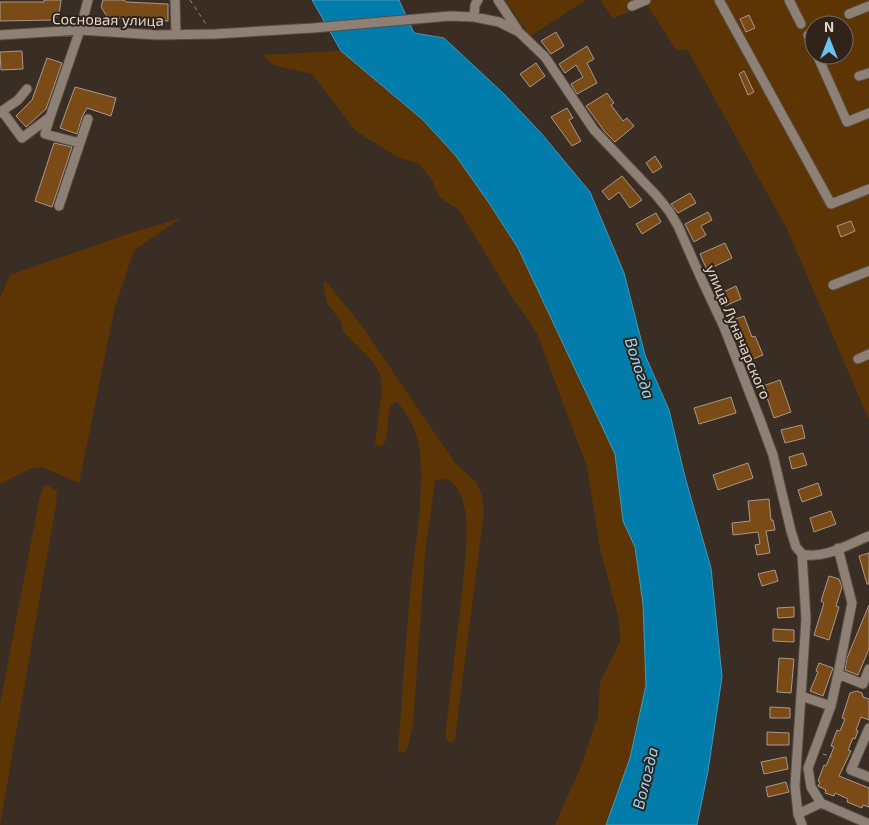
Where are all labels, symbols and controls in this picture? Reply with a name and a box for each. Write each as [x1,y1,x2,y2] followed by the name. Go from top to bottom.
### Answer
[52,9,164,30] street label: Сосновая улица
[804,15,854,65] north arrow
[824,18,834,35] text: N
[702,262,775,402] street label: улица Луначарского
[622,335,659,401] water label: Вологда
[628,745,661,811] water label: Вологда

